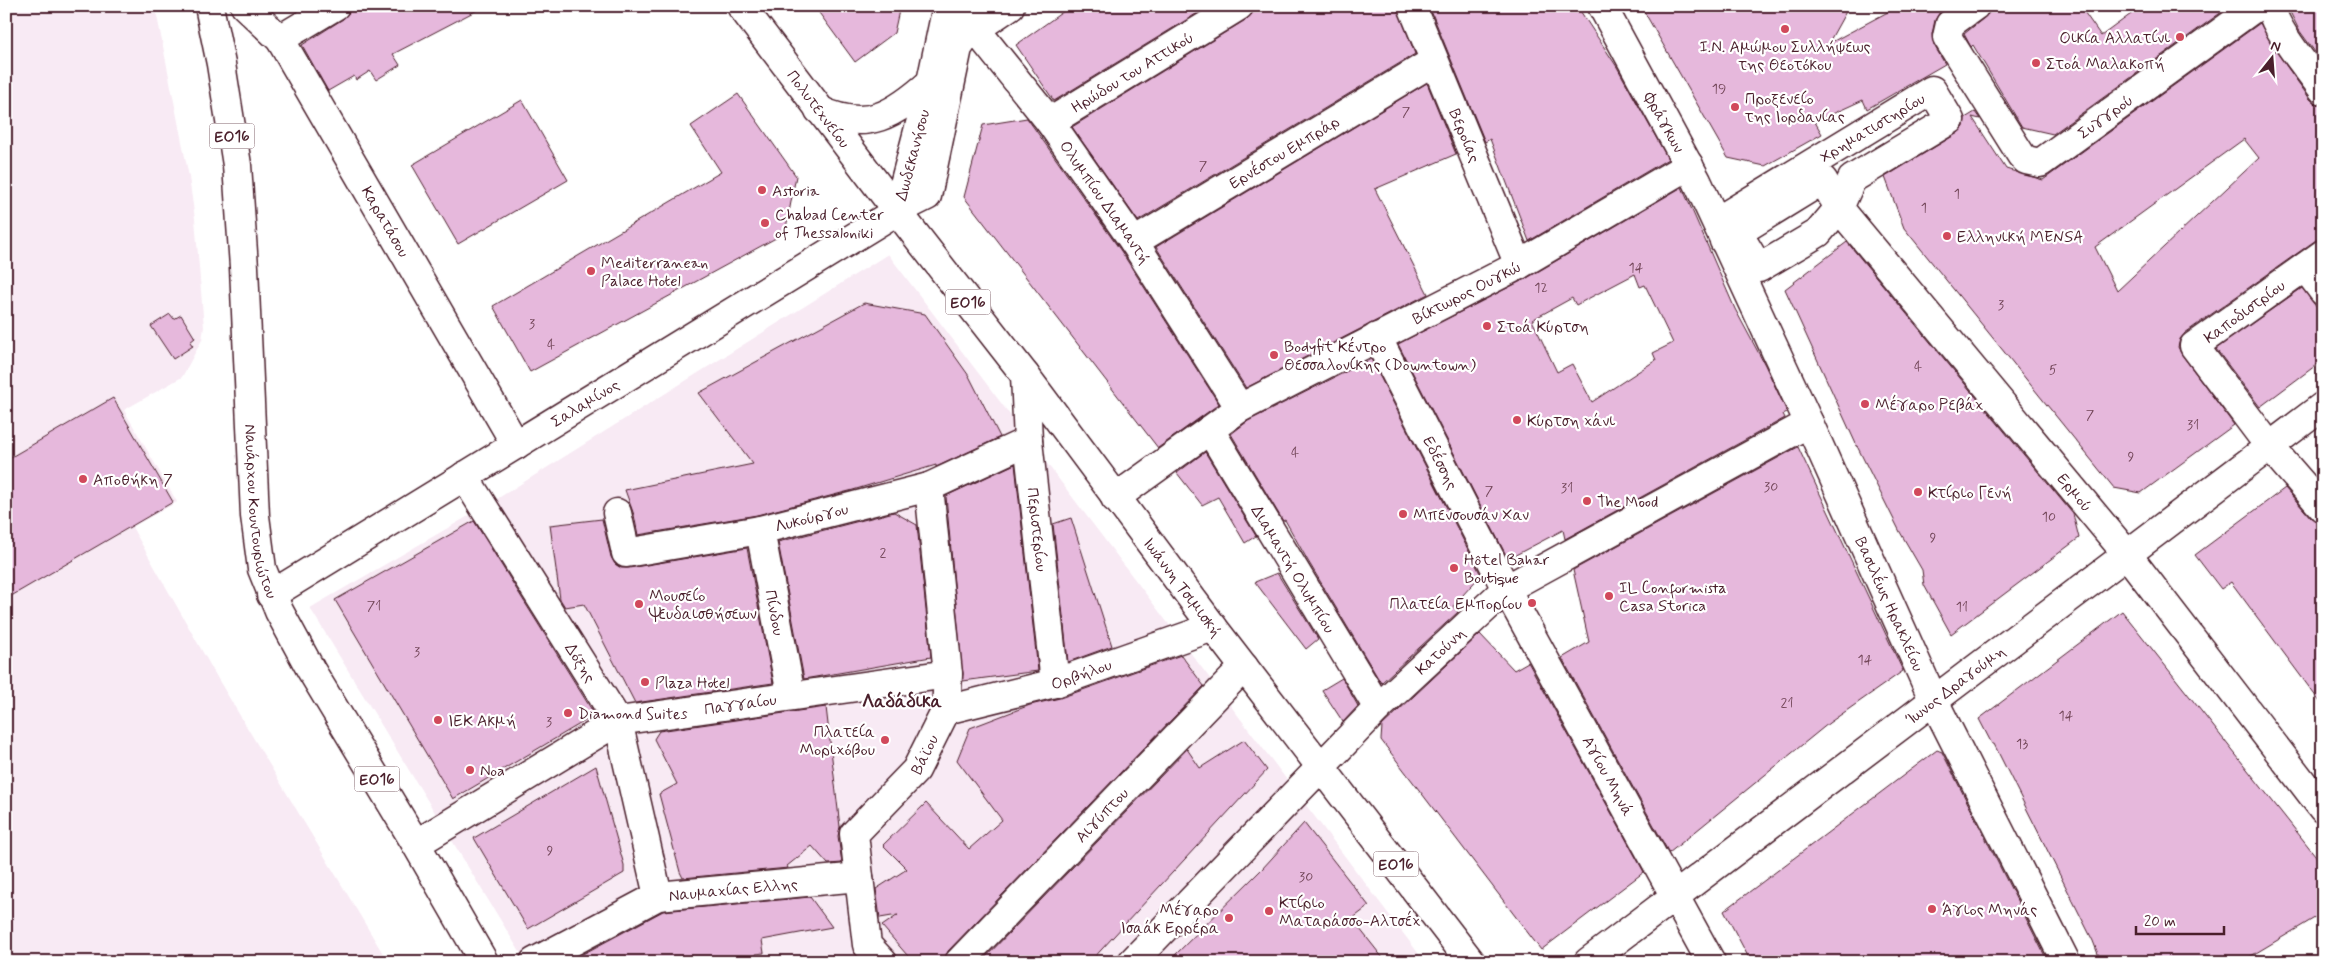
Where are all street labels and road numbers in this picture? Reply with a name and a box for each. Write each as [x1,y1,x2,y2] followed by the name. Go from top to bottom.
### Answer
[1067,27,1198,119] street label: Ηρώδου του Αττικού
[781,66,854,153] street label: Πολυτεχνείου
[1638,88,1689,157] street label: Φράγκων
[1816,89,1929,168] street label: Χρηματιστηρίου
[2074,90,2138,144] street label: Συγγρού
[1444,106,1485,166] street label: Βεροίας
[891,107,935,203] street label: Δωδεκανήσου
[1225,111,1344,194] street label: Ερνέστου Εμπράρ
[210,124,254,148] road number: ΕΟ16
[1054,137,1154,269] street label: Ολυμπίου Διαμαντή
[356,183,414,261] street label: Καρατάσου
[1409,257,1524,330] street label: Βίκτωρος Ουγκώ
[2200,276,2290,349] street label: Καποδιστρίου
[946,290,990,314] road number: ΕΟ16
[547,375,624,433] street label: Σαλαμίνος
[239,423,282,602] street label: Ναυάρχου Κουντουριώτου
[1418,433,1462,493] street label: Εδέσσης
[2052,469,2096,517] street label: Ερμού
[1021,486,1051,573] street label: Περιστερίου
[773,499,851,538] street label: Λυκούργου
[1246,501,1339,637] street label: Διαμαντή Ολυμπίου
[1138,534,1226,642] street label: Ιωάννη Τσιμισκή
[1850,534,1928,675] street label: Βασιλέως Ηρακλείου
[759,588,789,637] street label: Πίνδου
[1411,623,1470,680] street label: Κατούνη
[559,639,600,687] street label: Δόξης
[1902,641,2010,730] street label: Ίωνος Δραγούμη
[1048,655,1115,696] street label: Ορβήλου
[703,690,778,721] street label: Παγγαίου
[907,731,944,778] street label: Βάϊου
[1577,732,1638,820] street label: Αγίου Μηνά
[354,766,400,792] road number: ΕΟ16
[1071,784,1134,848] street label: Αιγύπτου
[1374,852,1418,876] road number: ΕΟ16
[668,874,799,907] street label: Ναυμαχίας Ελλης

